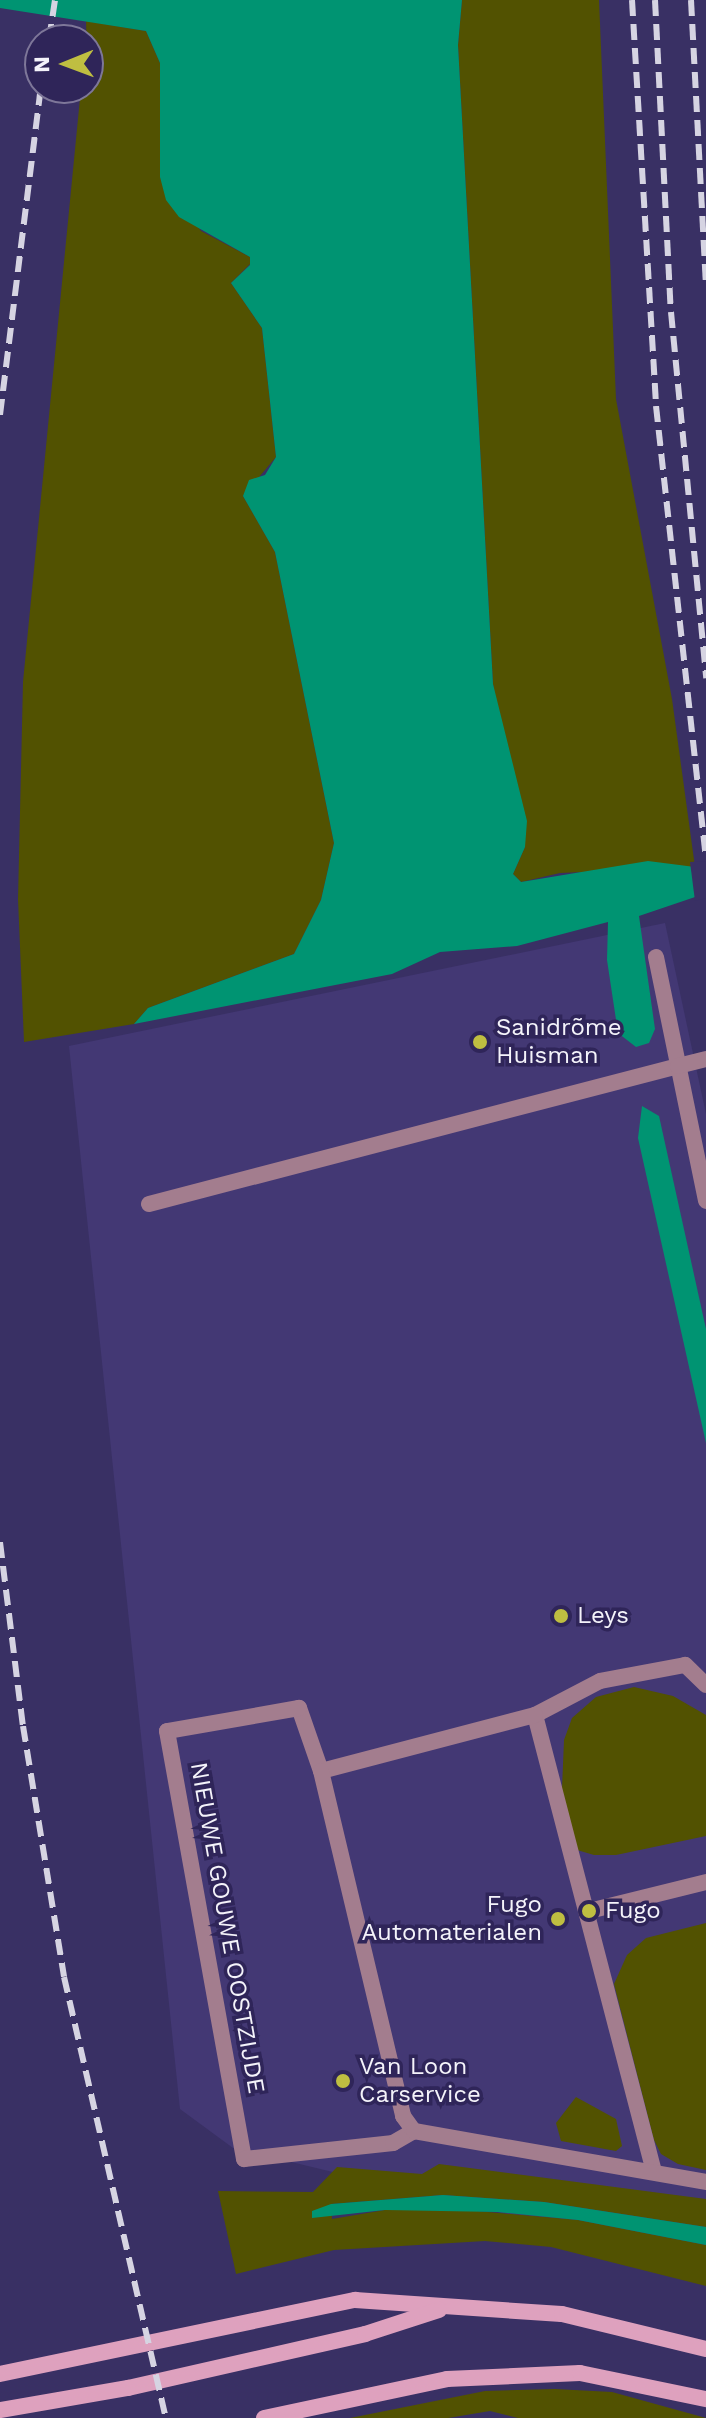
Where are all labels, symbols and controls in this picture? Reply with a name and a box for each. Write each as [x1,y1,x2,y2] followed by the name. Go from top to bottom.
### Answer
[24,24,104,104] north arrow
[29,56,54,73] text: N
[496,1014,622,1070] place label: Sanidrõme Huisman
[471,1033,489,1051] marker: Sanidrõme Huisman
[577,1602,629,1630] place label: Leys
[552,1607,570,1625] marker: Leys
[184,1760,270,2096] street label: NIEUWE GOUWE OOSTZIJDE
[361,1891,542,1947] place label: Fugo Automaterialen
[605,1897,661,1925] place label: Fugo
[580,1902,598,1920] marker: Fugo
[549,1910,567,1928] marker: Fugo Automaterialen
[359,2053,481,2109] place label: Van Loon Carservice
[334,2072,352,2090] marker: Van Loon Carservice

